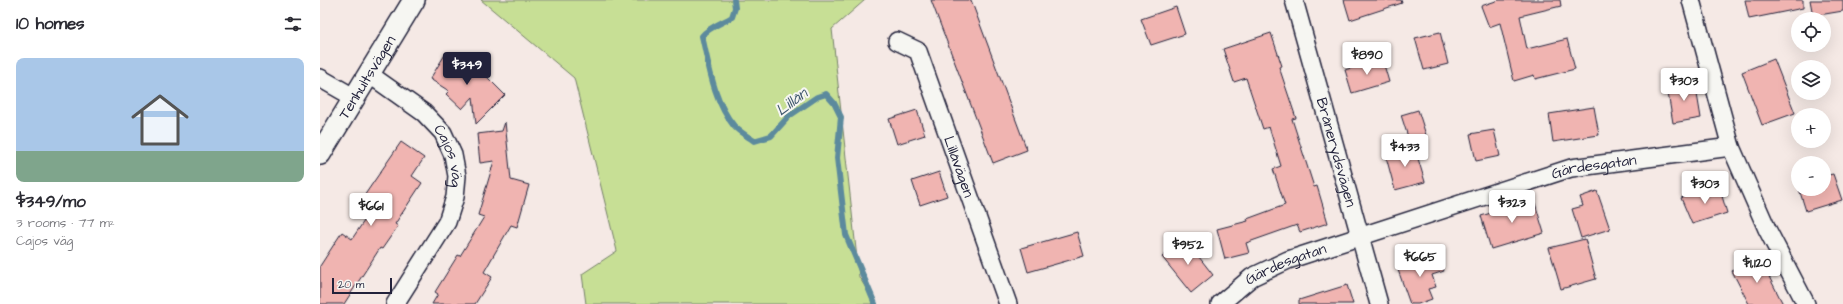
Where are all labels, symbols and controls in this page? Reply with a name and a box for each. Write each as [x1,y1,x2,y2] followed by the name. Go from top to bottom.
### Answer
[16,12,85,36] text: 10 homes
[1791,12,1831,196] map controls
[1791,12,1831,52] button: locate
[282,13,304,35] icon: filters
[334,31,401,123] street label: Tenhultsvägen
[1343,42,1391,76] pin: $890
[1351,46,1383,64] text: $890
[443,52,491,86] pin: $349
[452,56,482,74] text: $349
[1791,60,1831,100] button: layers
[1660,68,1708,102] pin: $303
[1670,72,1698,90] text: $303
[771,81,814,121] water label: Lillån
[124,84,196,156] icon: home
[1311,95,1361,210] street label: Brånerydsvägen
[1791,108,1831,148] button: +
[429,120,468,189] street label: Cajos väg
[938,133,979,201] street label: Lillåvägen
[1381,134,1429,168] pin: $433
[1390,138,1420,156] text: $433
[1549,149,1638,185] street label: Gärdesgatan
[1791,156,1831,196] button: −
[1681,171,1729,205] pin: $303
[1691,175,1719,193] text: $303
[16,190,86,214] text: $349/mo
[1488,190,1536,224] pin: $323
[347,193,395,227] pin: $661
[1498,194,1526,212] text: $323
[358,197,384,215] text: $661
[16,214,115,232] text: 3 rooms · 77 m²
[16,232,73,250] text: Cajos väg
[1164,232,1212,266] pin: $952
[1172,236,1204,254] text: $952
[1240,238,1329,290] street label: Gärdesgatan
[1396,244,1444,278] pin: $665
[1404,248,1436,266] text: $665
[1724,250,1790,284] pin: $1,120
[1743,254,1771,272] text: $1,120
[332,276,392,295] scale bar
[338,277,364,292] text: 20 m

